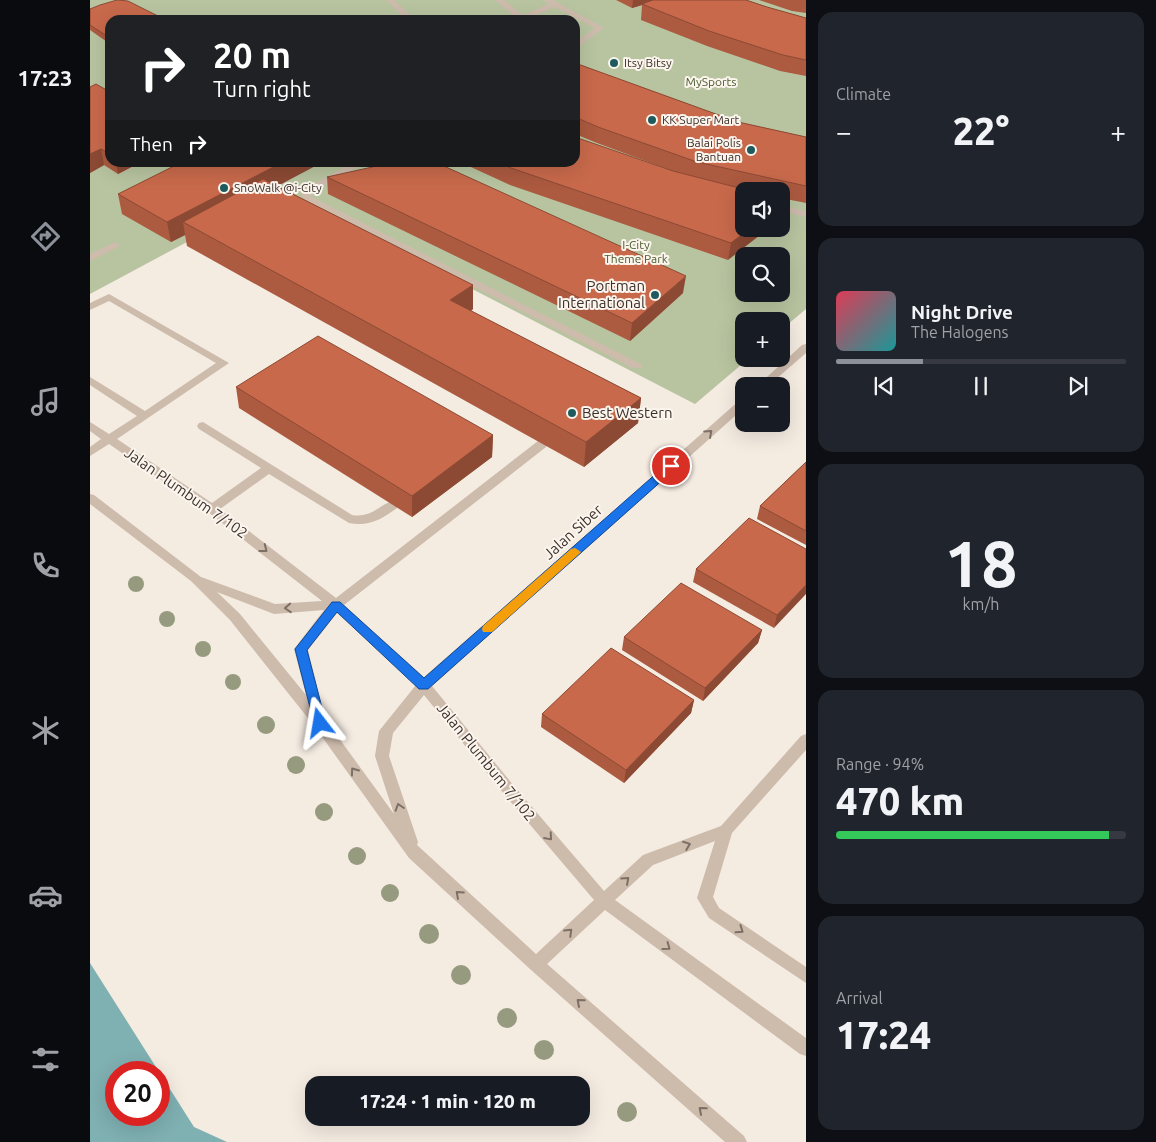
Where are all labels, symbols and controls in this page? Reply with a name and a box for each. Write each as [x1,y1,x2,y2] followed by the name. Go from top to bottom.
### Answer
[130,35,195,100] icon: right
[213,35,291,75] text: 20 m
[624,56,672,69] place label: Itsy Bitsy
[608,57,620,69] marker: Itsy Bitsy
[17,65,73,90] text: 17:23
[685,75,737,88] park label: MySports
[213,76,311,101] text: Turn right
[836,85,891,103] text: Climate
[953,110,1009,152] text: 22°
[662,113,740,126] place label: KK Super Mart
[646,114,658,126] marker: KK Super Mart
[836,116,852,147] text: −
[1110,116,1126,147] text: +
[183,130,211,158] icon: right
[130,133,173,155] text: Then
[687,136,741,163] place label: Balai Polis Bantuan
[745,144,757,156] marker: Balai Polis Bantuan
[234,181,322,194] place label: SnoWalk @i-City
[218,182,230,194] marker: SnoWalk @i-City
[735,182,790,432] map controls
[735,182,790,237] button: sound
[28,219,63,254] icon: directions
[604,238,668,265] park label: I-City Theme Park
[735,247,790,302] button: search
[558,277,645,311] place label: Portman International
[649,289,661,301] marker: Portman International
[911,301,1013,323] text: Night Drive
[735,312,790,367] button: +
[911,323,1009,341] text: The Halogens
[870,372,898,400] icon: previous
[967,372,995,400] icon: pause
[1064,372,1092,400] icon: next
[735,377,790,432] button: −
[28,384,63,419] icon: music
[582,404,672,421] place label: Best Western
[566,407,578,419] marker: Best Western
[704,429,713,438] one-way arrow
[122,444,251,542] street label: Jalan Plumbum 7/102
[650,445,692,487] pin
[657,452,685,480] icon: arrive
[540,501,606,562] street label: Jalan Siber
[944,526,1018,599] text: 18
[258,543,267,552] one-way arrow
[28,548,63,583] icon: phone
[963,595,999,613] text: km/h
[283,603,291,614] one-way arrow
[293,696,345,748] position arrow
[434,700,539,824] street label: Jalan Plumbum 7/102
[28,713,63,748] icon: climate
[836,755,924,773] text: Range · 94%
[351,767,360,776] one-way arrow
[836,780,964,822] text: 470 km
[395,803,405,811] one-way arrow
[543,831,552,840] one-way arrow
[682,841,691,851] one-way arrow
[620,877,629,886] one-way arrow
[28,878,63,913] icon: car
[456,891,465,900] one-way arrow
[734,924,744,933] one-way arrow
[564,929,573,938] one-way arrow
[661,941,671,950] one-way arrow
[836,989,883,1007] text: Arrival
[576,999,585,1008] one-way arrow
[836,1014,931,1056] text: 17:24
[28,1042,63,1077] icon: filters
[105,1061,170,1126] speed limit sign: 20
[359,1090,536,1112] text: 17:24 · 1 min · 120 m
[698,1107,707,1116] one-way arrow

